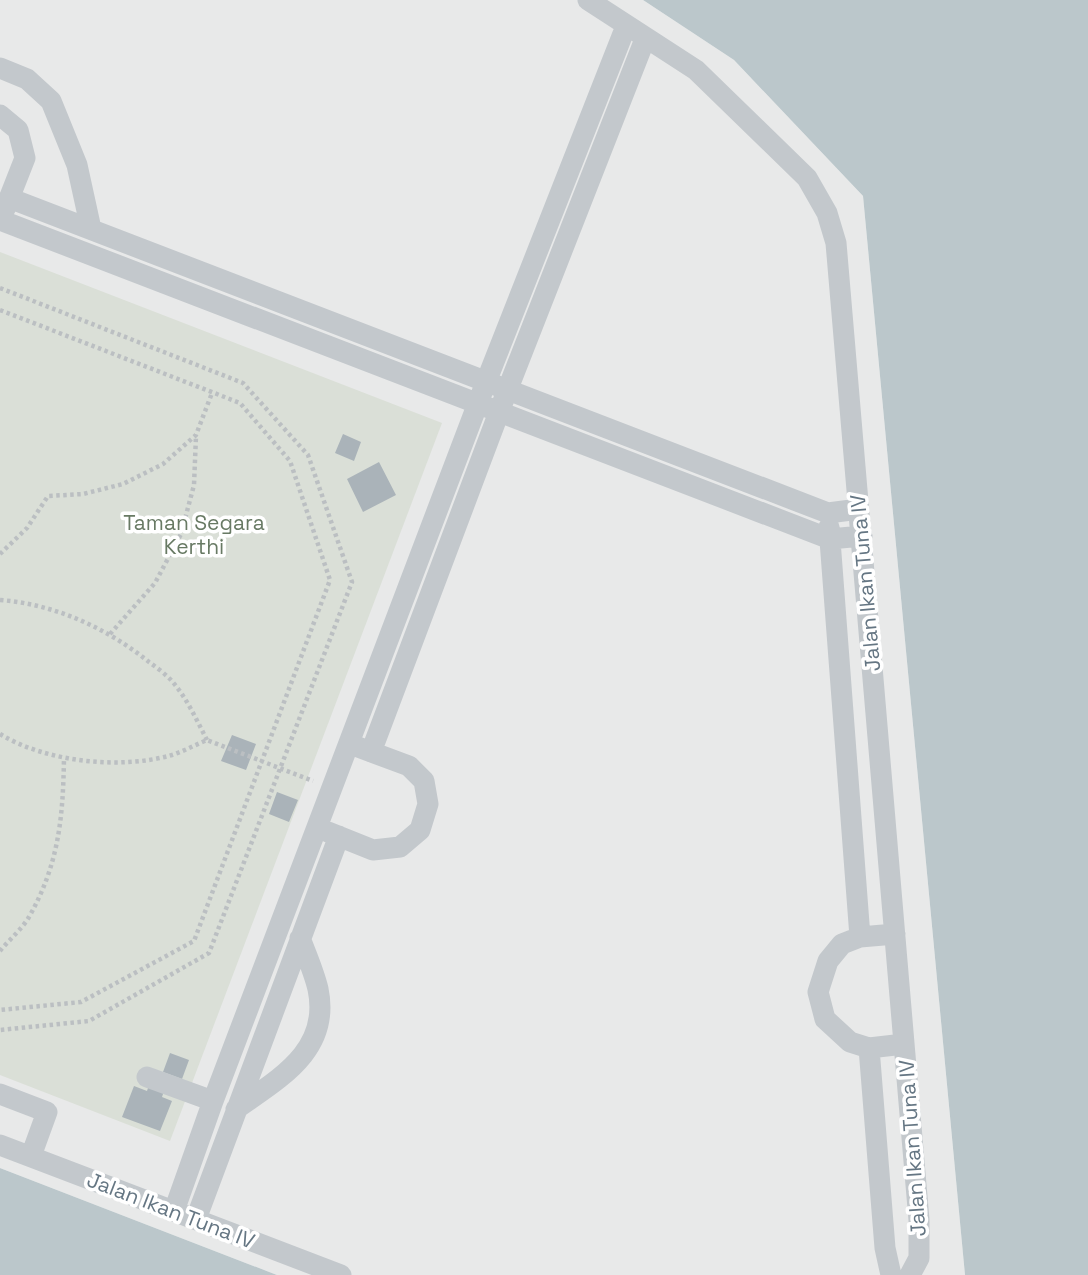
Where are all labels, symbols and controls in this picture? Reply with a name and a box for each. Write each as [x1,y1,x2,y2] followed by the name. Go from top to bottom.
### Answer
[844,493,886,673] street label: Jalan Ikan Tuna IV
[123,509,265,560] park label: Taman Segara Kerthi
[892,1059,932,1237] street label: Jalan Ikan Tuna IV
[83,1166,259,1254] street label: Jalan Ikan Tuna IV

